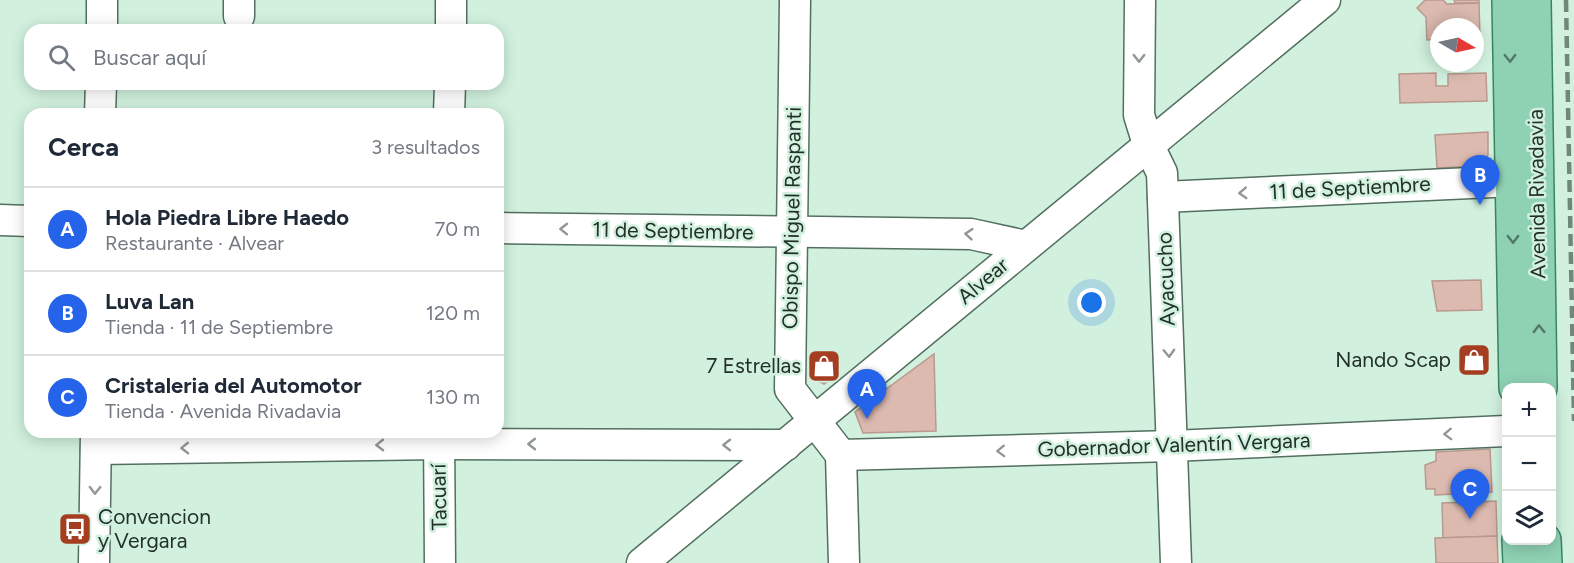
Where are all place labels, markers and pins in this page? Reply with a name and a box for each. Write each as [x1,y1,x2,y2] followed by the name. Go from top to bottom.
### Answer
[1460,156,1500,205] pin: B
[1456,342,1492,378] shop icon: Nando Scap
[1335,347,1451,372] place label: Nando Scap
[806,348,842,384] shop icon: 7 Estrellas
[706,353,801,378] place label: 7 Estrellas
[848,370,886,419] pin: A
[1450,470,1490,519] pin: C
[98,504,211,553] place label: Convencion y Vergara
[57,511,93,547] bus stop icon: Convencion y Vergara

